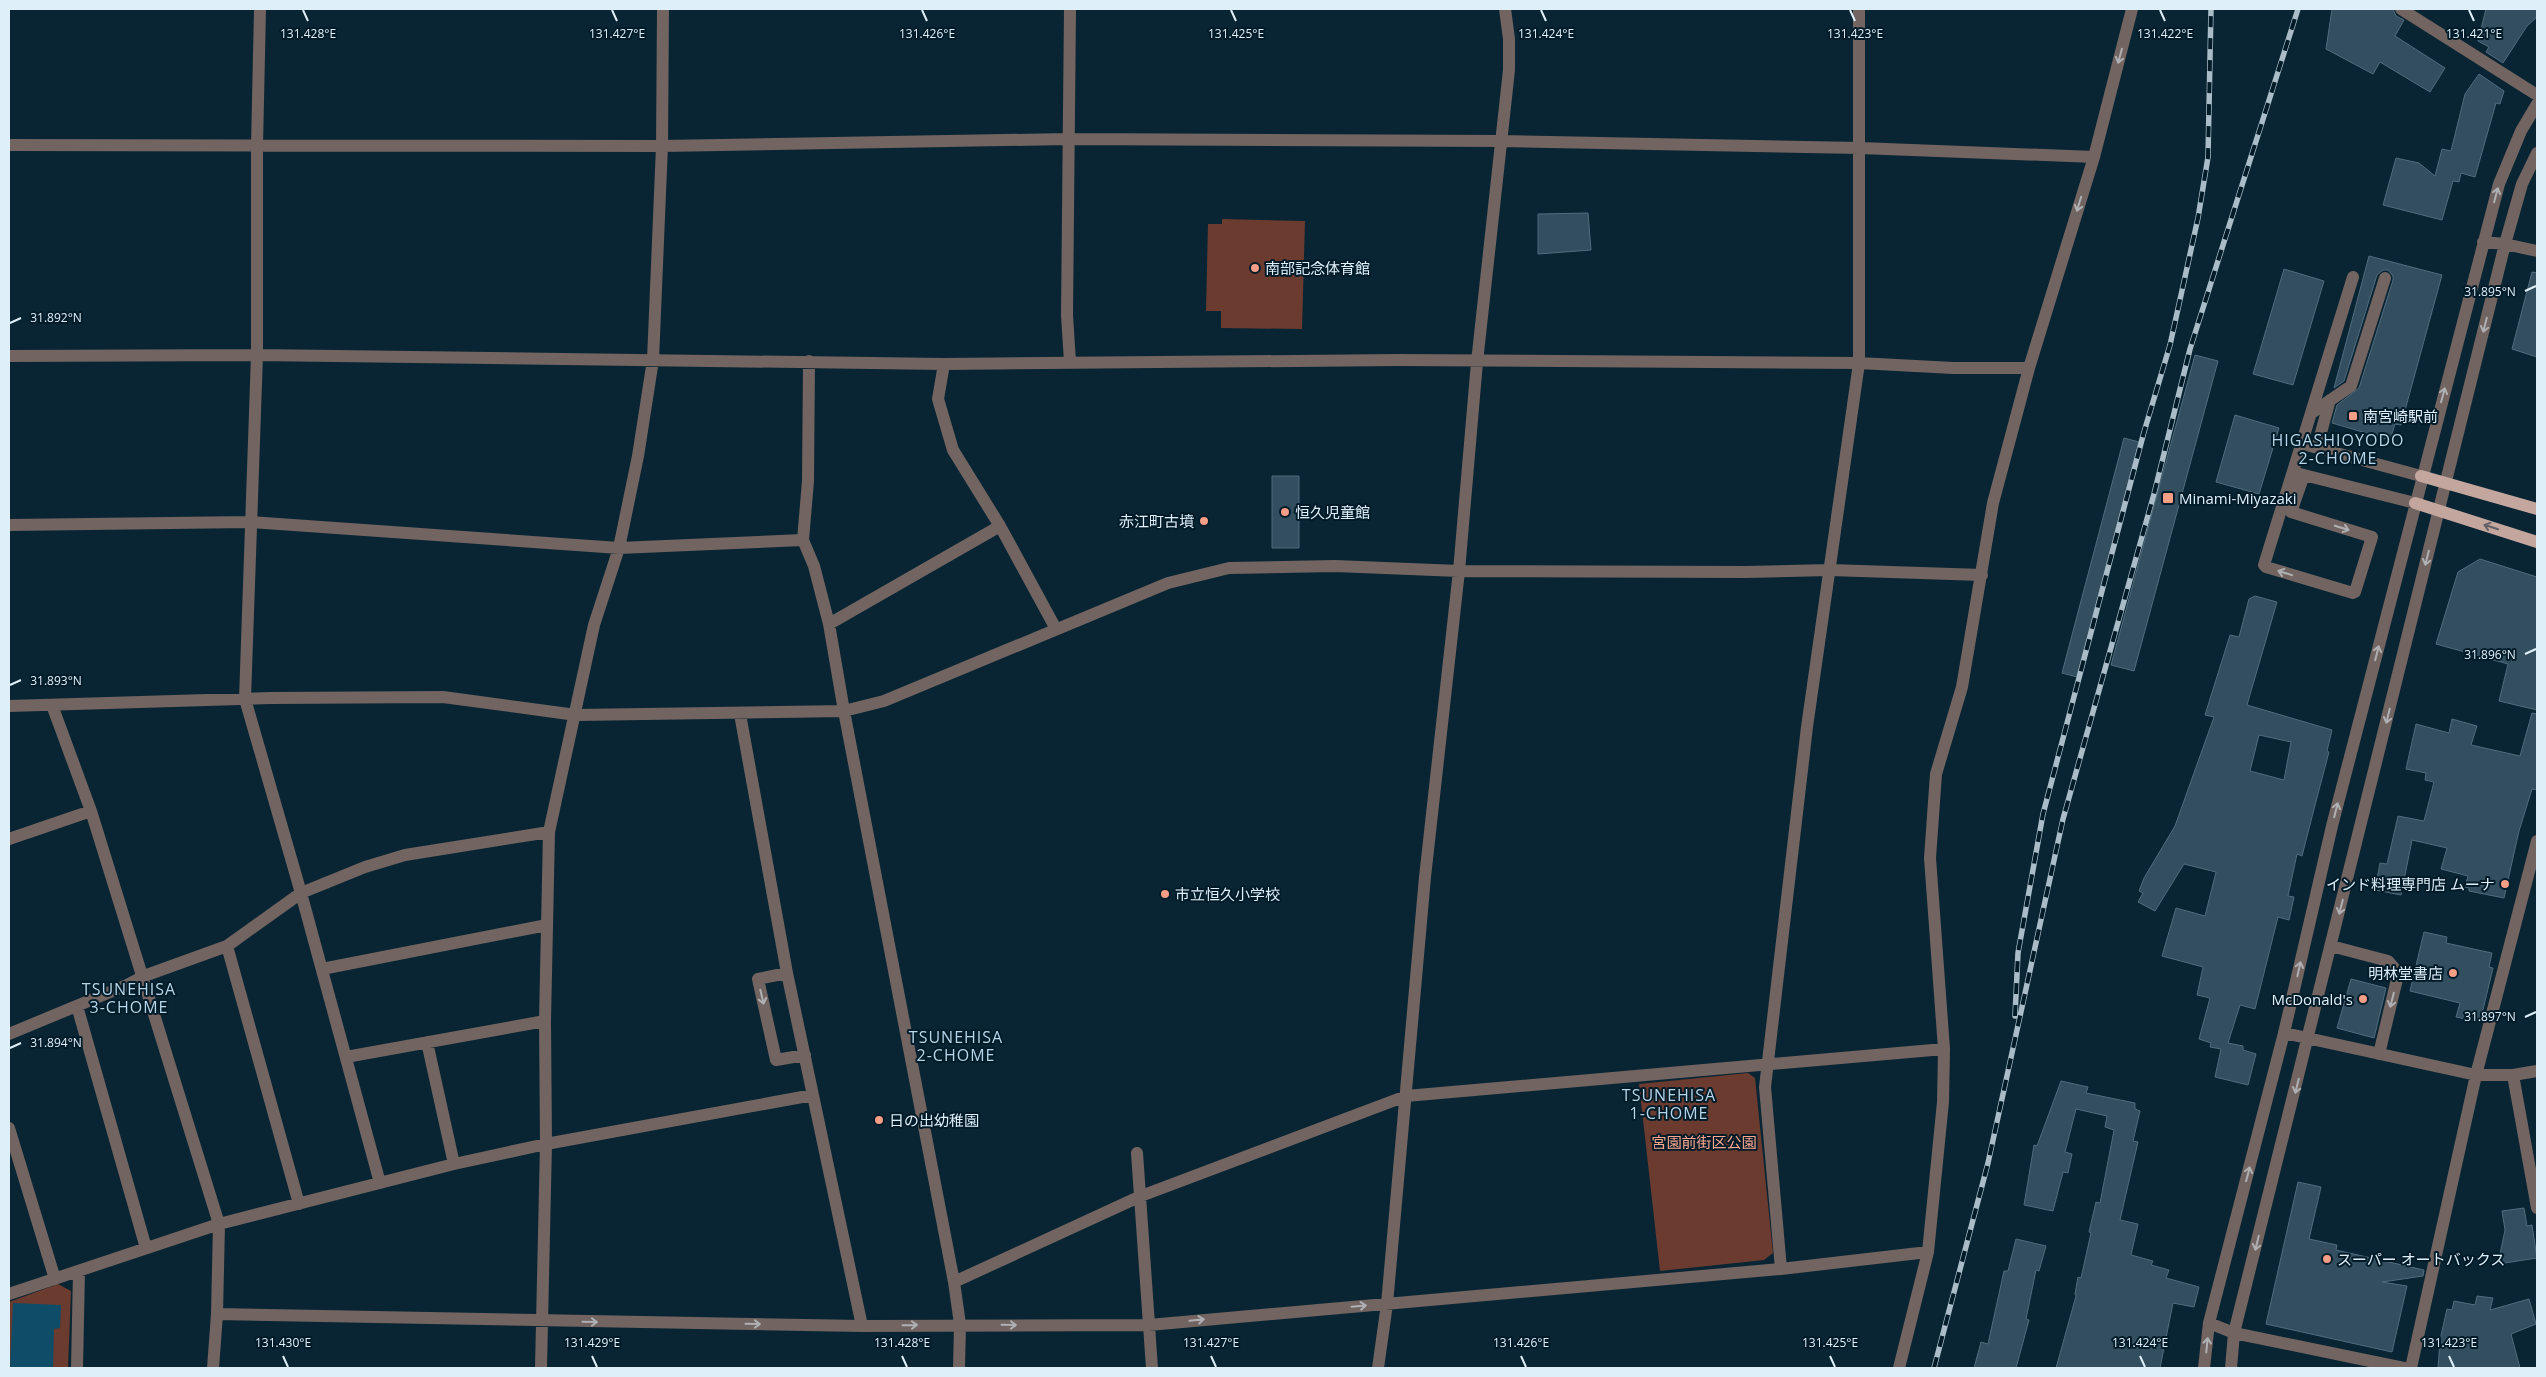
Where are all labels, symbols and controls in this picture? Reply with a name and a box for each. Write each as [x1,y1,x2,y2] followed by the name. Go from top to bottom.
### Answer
[280,25,336,42] text: 131.428°E
[589,25,645,42] text: 131.427°E
[899,25,955,42] text: 131.426°E
[1208,25,1264,42] text: 131.425°E
[1518,25,1574,42] text: 131.424°E
[1827,25,1883,42] text: 131.423°E
[2137,25,2193,42] text: 131.422°E
[2446,25,2502,42] text: 131.421°E
[2115,47,2124,63] one-way arrow
[2492,188,2501,204] one-way arrow
[2074,195,2084,211] one-way arrow
[1265,258,1370,278] place label: 南部記念体育館
[1249,262,1261,274] marker: 南部記念体育館
[2464,283,2516,300] text: 31.895°N
[30,309,82,326] text: 31.892°N
[2480,317,2489,333] one-way arrow
[2439,388,2448,404] one-way arrow
[2363,406,2438,426] place label: 南宮崎駅前
[2347,410,2359,422] marker: 南宮崎駅前
[2272,429,2404,469] district label: HIGASHIOYODO 2-CHOME
[2179,488,2296,508] place label: Minami-Miyazaki
[2161,491,2175,505] marker: Minami-Miyazaki
[1295,502,1370,522] place label: 恒久児童館
[1279,506,1291,518] marker: 恒久児童館
[1119,511,1194,531] place label: 赤江町古墳
[1198,515,1210,527] marker: 赤江町古墳
[2483,522,2499,531] one-way arrow
[2334,523,2350,533] one-way arrow
[2422,549,2431,565] one-way arrow
[2277,567,2293,577] one-way arrow
[2372,646,2382,662] one-way arrow
[2464,646,2516,663] text: 31.896°N
[30,672,82,689] text: 31.893°N
[2383,707,2392,723] one-way arrow
[2332,803,2341,819] one-way arrow
[2326,874,2495,894] place label: インド料理専門店 ムーナ
[2499,878,2511,890] marker: インド料理専門店 ムーナ
[1175,884,1280,904] place label: 市立恒久小学校
[1159,888,1171,900] marker: 市立恒久小学校
[2336,899,2345,915] one-way arrow
[2295,961,2304,977] one-way arrow
[2368,963,2443,983] place label: 明林堂書店
[2447,967,2459,979] marker: 明林堂書店
[82,978,176,1018] district label: TSUNEHISA 3-CHOME
[758,988,767,1004] one-way arrow
[2271,989,2353,1009] place label: McDonald's
[2387,991,2396,1007] one-way arrow
[2357,993,2369,1005] marker: McDonald's
[2464,1008,2516,1025] text: 31.897°N
[909,1026,1003,1066] district label: TSUNEHISA 2-CHOME
[30,1034,82,1051] text: 31.894°N
[2292,1077,2301,1093] one-way arrow
[1622,1084,1716,1124] district label: TSUNEHISA 1-CHOME
[889,1110,979,1130] place label: 日の出幼稚園
[873,1114,885,1126] marker: 日の出幼稚園
[1651,1132,1757,1152] park label: 宮園前街区公園
[2244,1166,2253,1182] one-way arrow
[2252,1235,2261,1251] one-way arrow
[2337,1249,2505,1269] place label: スーパー オートバックス
[2321,1253,2333,1265] marker: スーパー オートバックス
[1351,1302,1367,1311] one-way arrow
[1189,1315,1205,1324] one-way arrow
[582,1317,598,1326] one-way arrow
[744,1319,761,1329] one-way arrow
[1000,1320,1017,1330] one-way arrow
[902,1321,918,1330] one-way arrow
[255,1334,311,1351] text: 131.430°E
[564,1334,620,1351] text: 131.429°E
[874,1334,930,1351] text: 131.428°E
[1183,1334,1239,1351] text: 131.427°E
[1493,1334,1549,1351] text: 131.426°E
[1802,1334,1858,1351] text: 131.425°E
[2112,1334,2168,1351] text: 131.424°E
[2421,1334,2477,1351] text: 131.423°E
[2202,1338,2212,1354] one-way arrow

